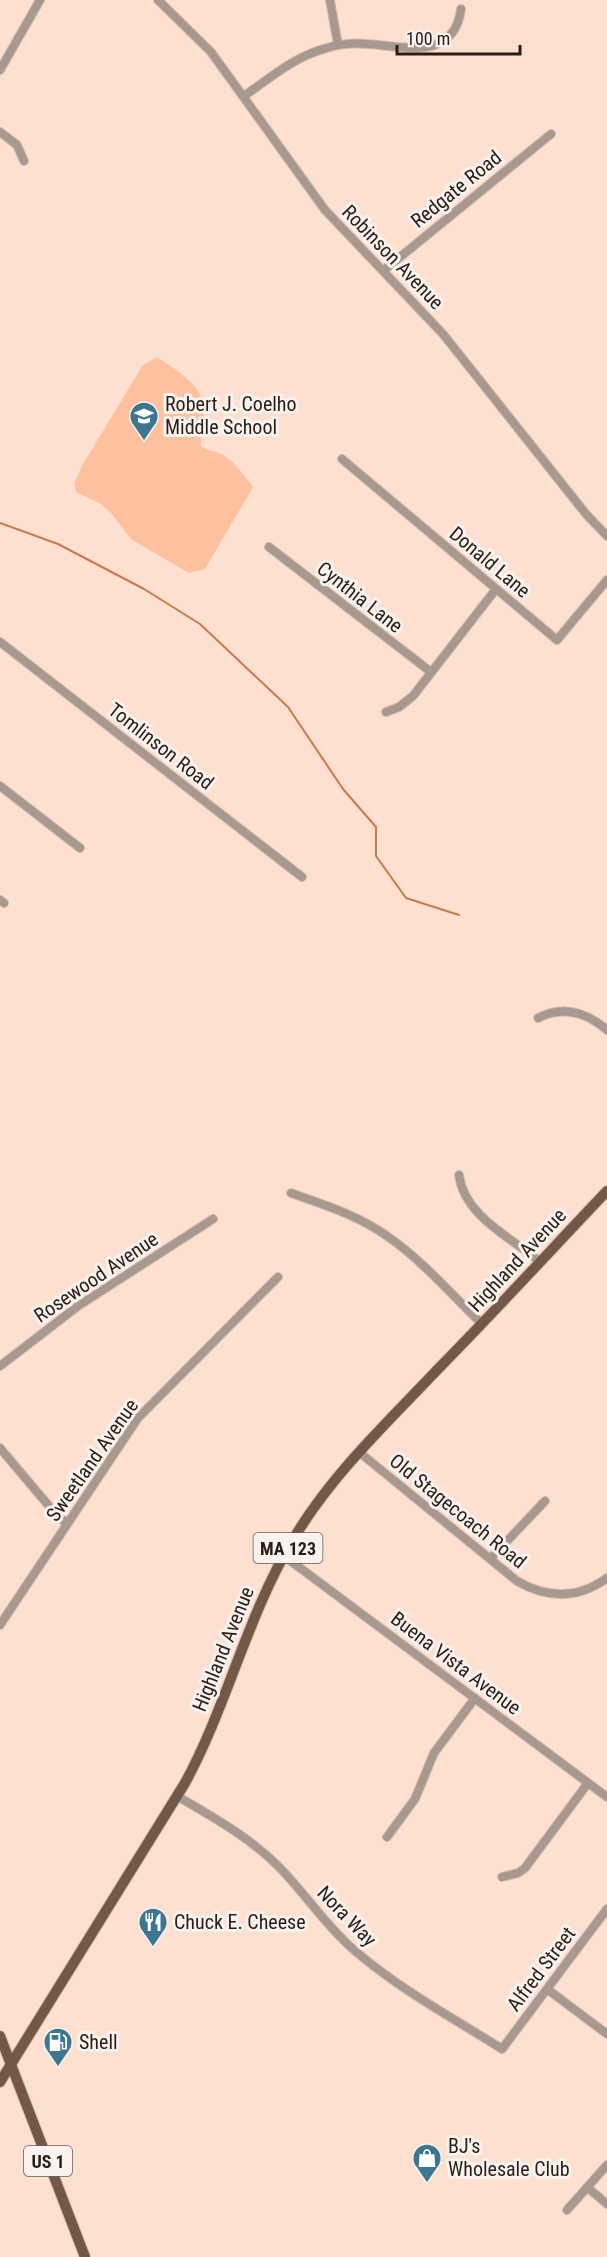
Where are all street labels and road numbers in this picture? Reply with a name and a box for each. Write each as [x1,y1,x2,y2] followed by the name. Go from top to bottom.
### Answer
[406,145,506,233] street label: Redgate Road
[337,200,449,314] street label: Robinson Avenue
[445,521,535,603] street label: Donald Lane
[312,556,408,638] street label: Cynthia Lane
[104,697,218,795] street label: Tomlinson Road
[463,1203,571,1317] street label: Highland Avenue
[29,1227,163,1327] street label: Rosewood Avenue
[41,1394,143,1526] street label: Sweetland Avenue
[385,1449,531,1573] street label: Old Stagecoach Road
[254,1533,322,1563] road number: MA 123
[187,1583,259,1715] street label: Highland Avenue
[386,1606,526,1720] street label: Buena Vista Avenue
[312,1881,382,1951] street label: Nora Way
[502,1922,580,2016] street label: Alfred Street
[24,2146,72,2176] road number: US 1

